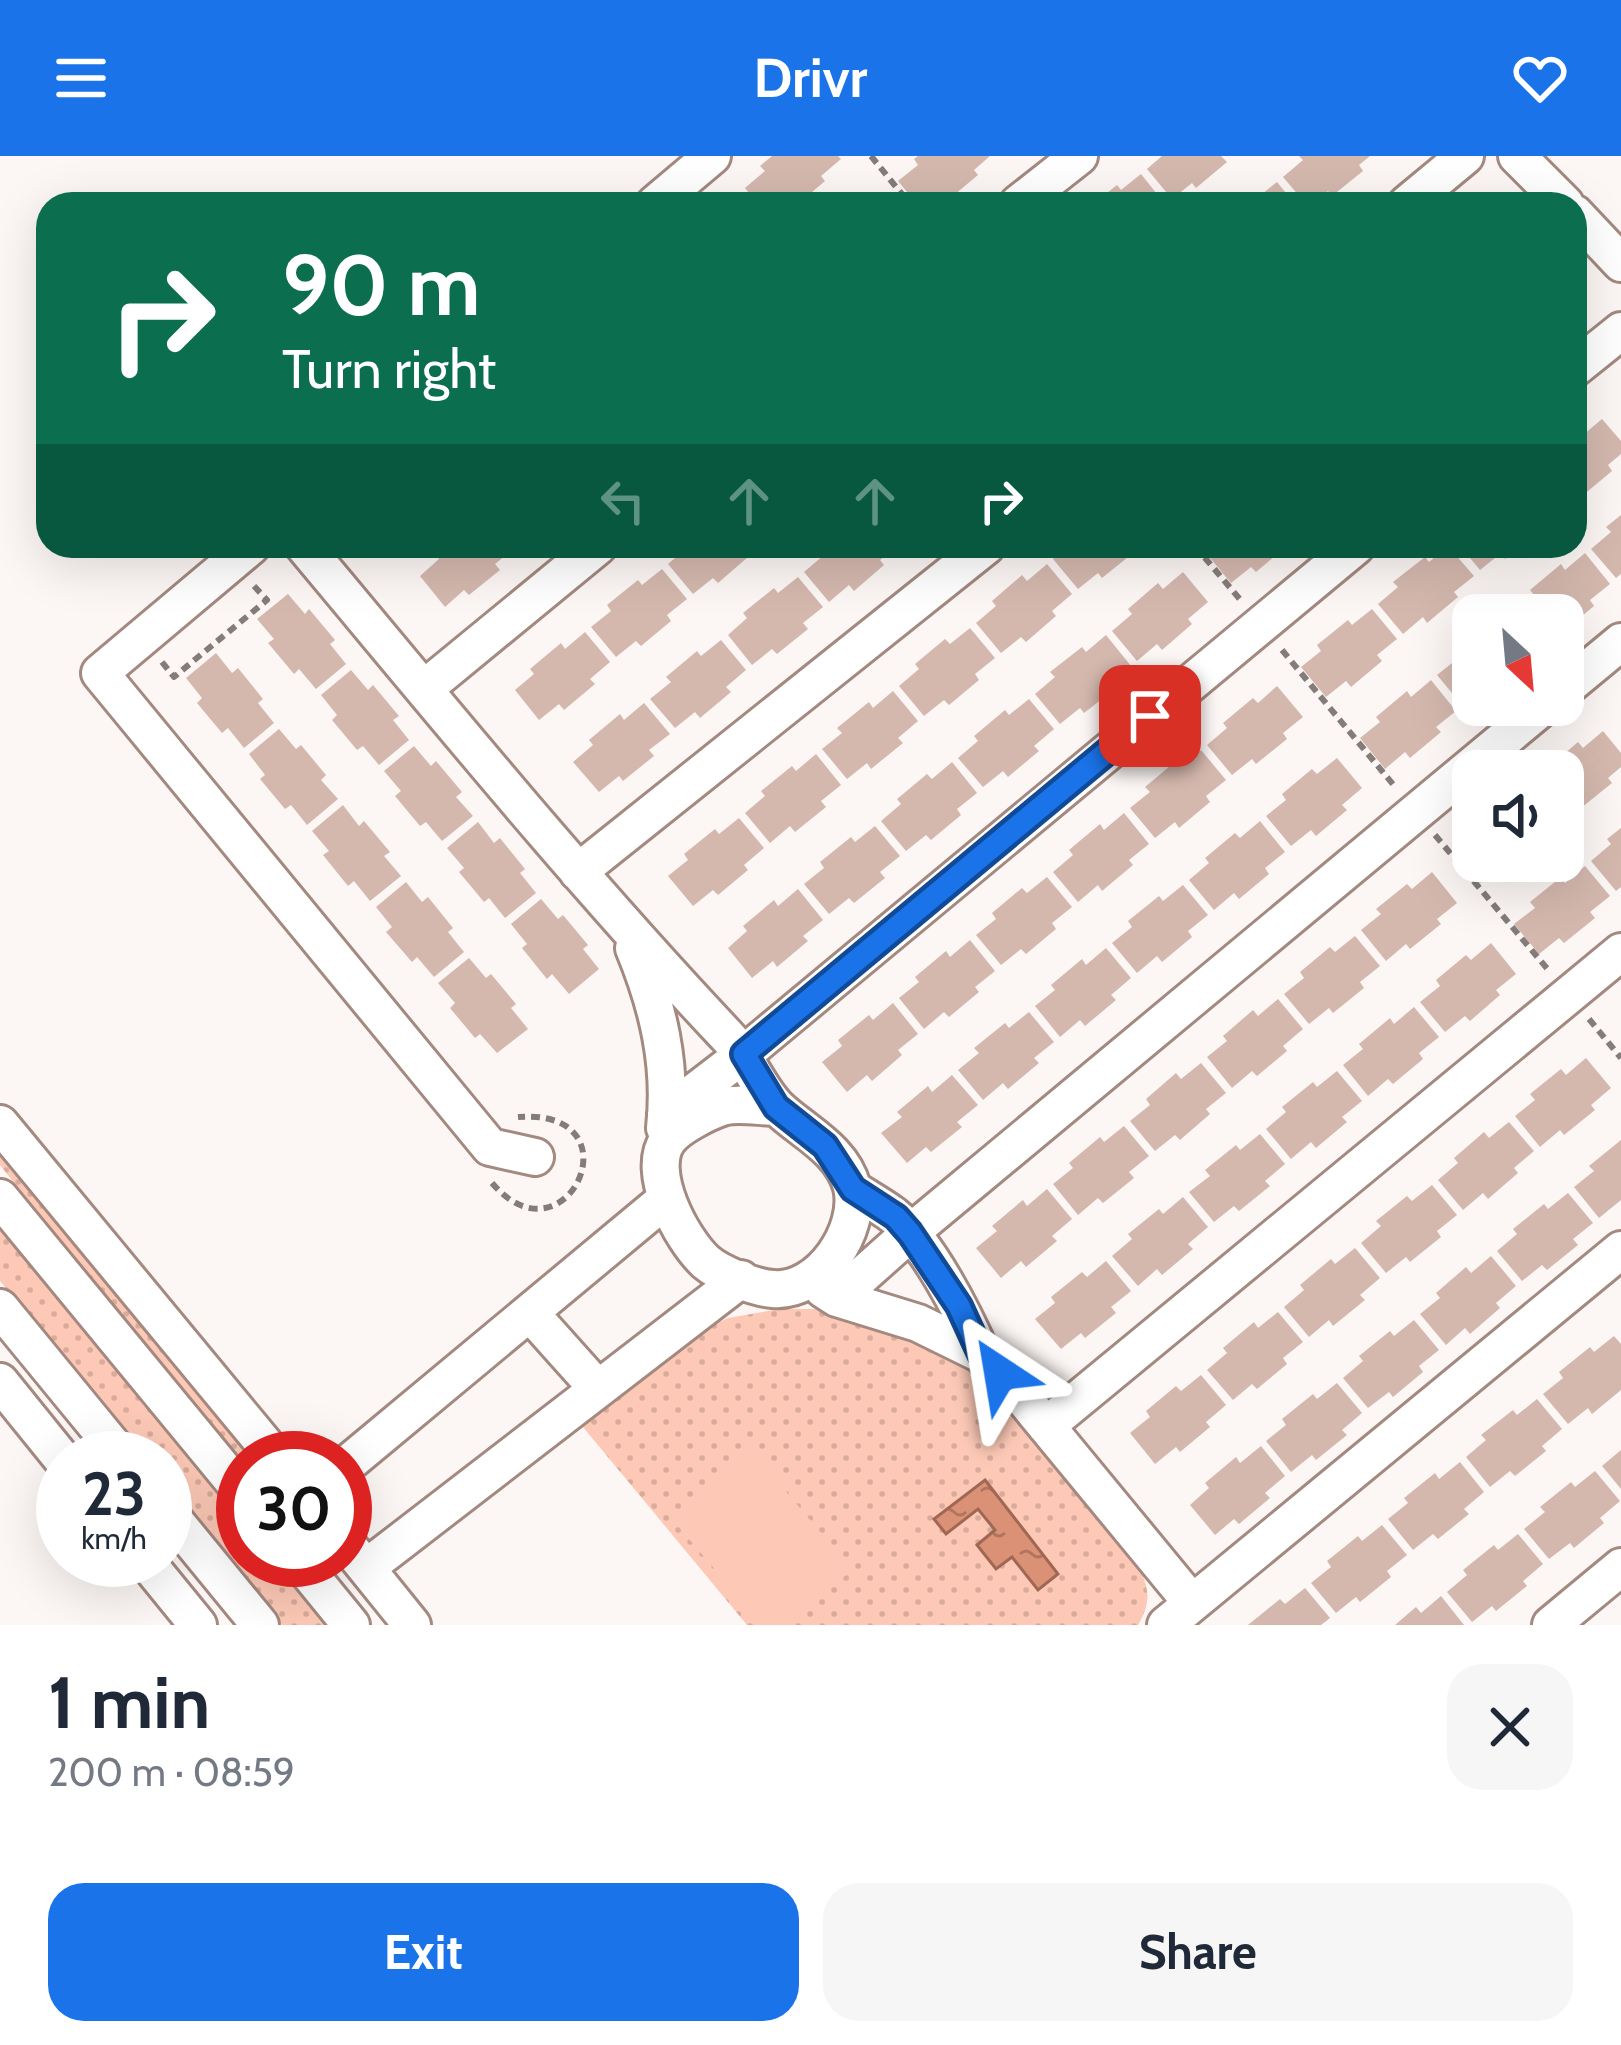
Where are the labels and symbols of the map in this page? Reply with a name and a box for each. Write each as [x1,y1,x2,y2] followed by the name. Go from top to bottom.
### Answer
[1452,594,1584,726] north arrow
[1099,665,1201,767] pin
[937,1310,1063,1436] position arrow
[216,1431,372,1587] speed limit sign: 30

